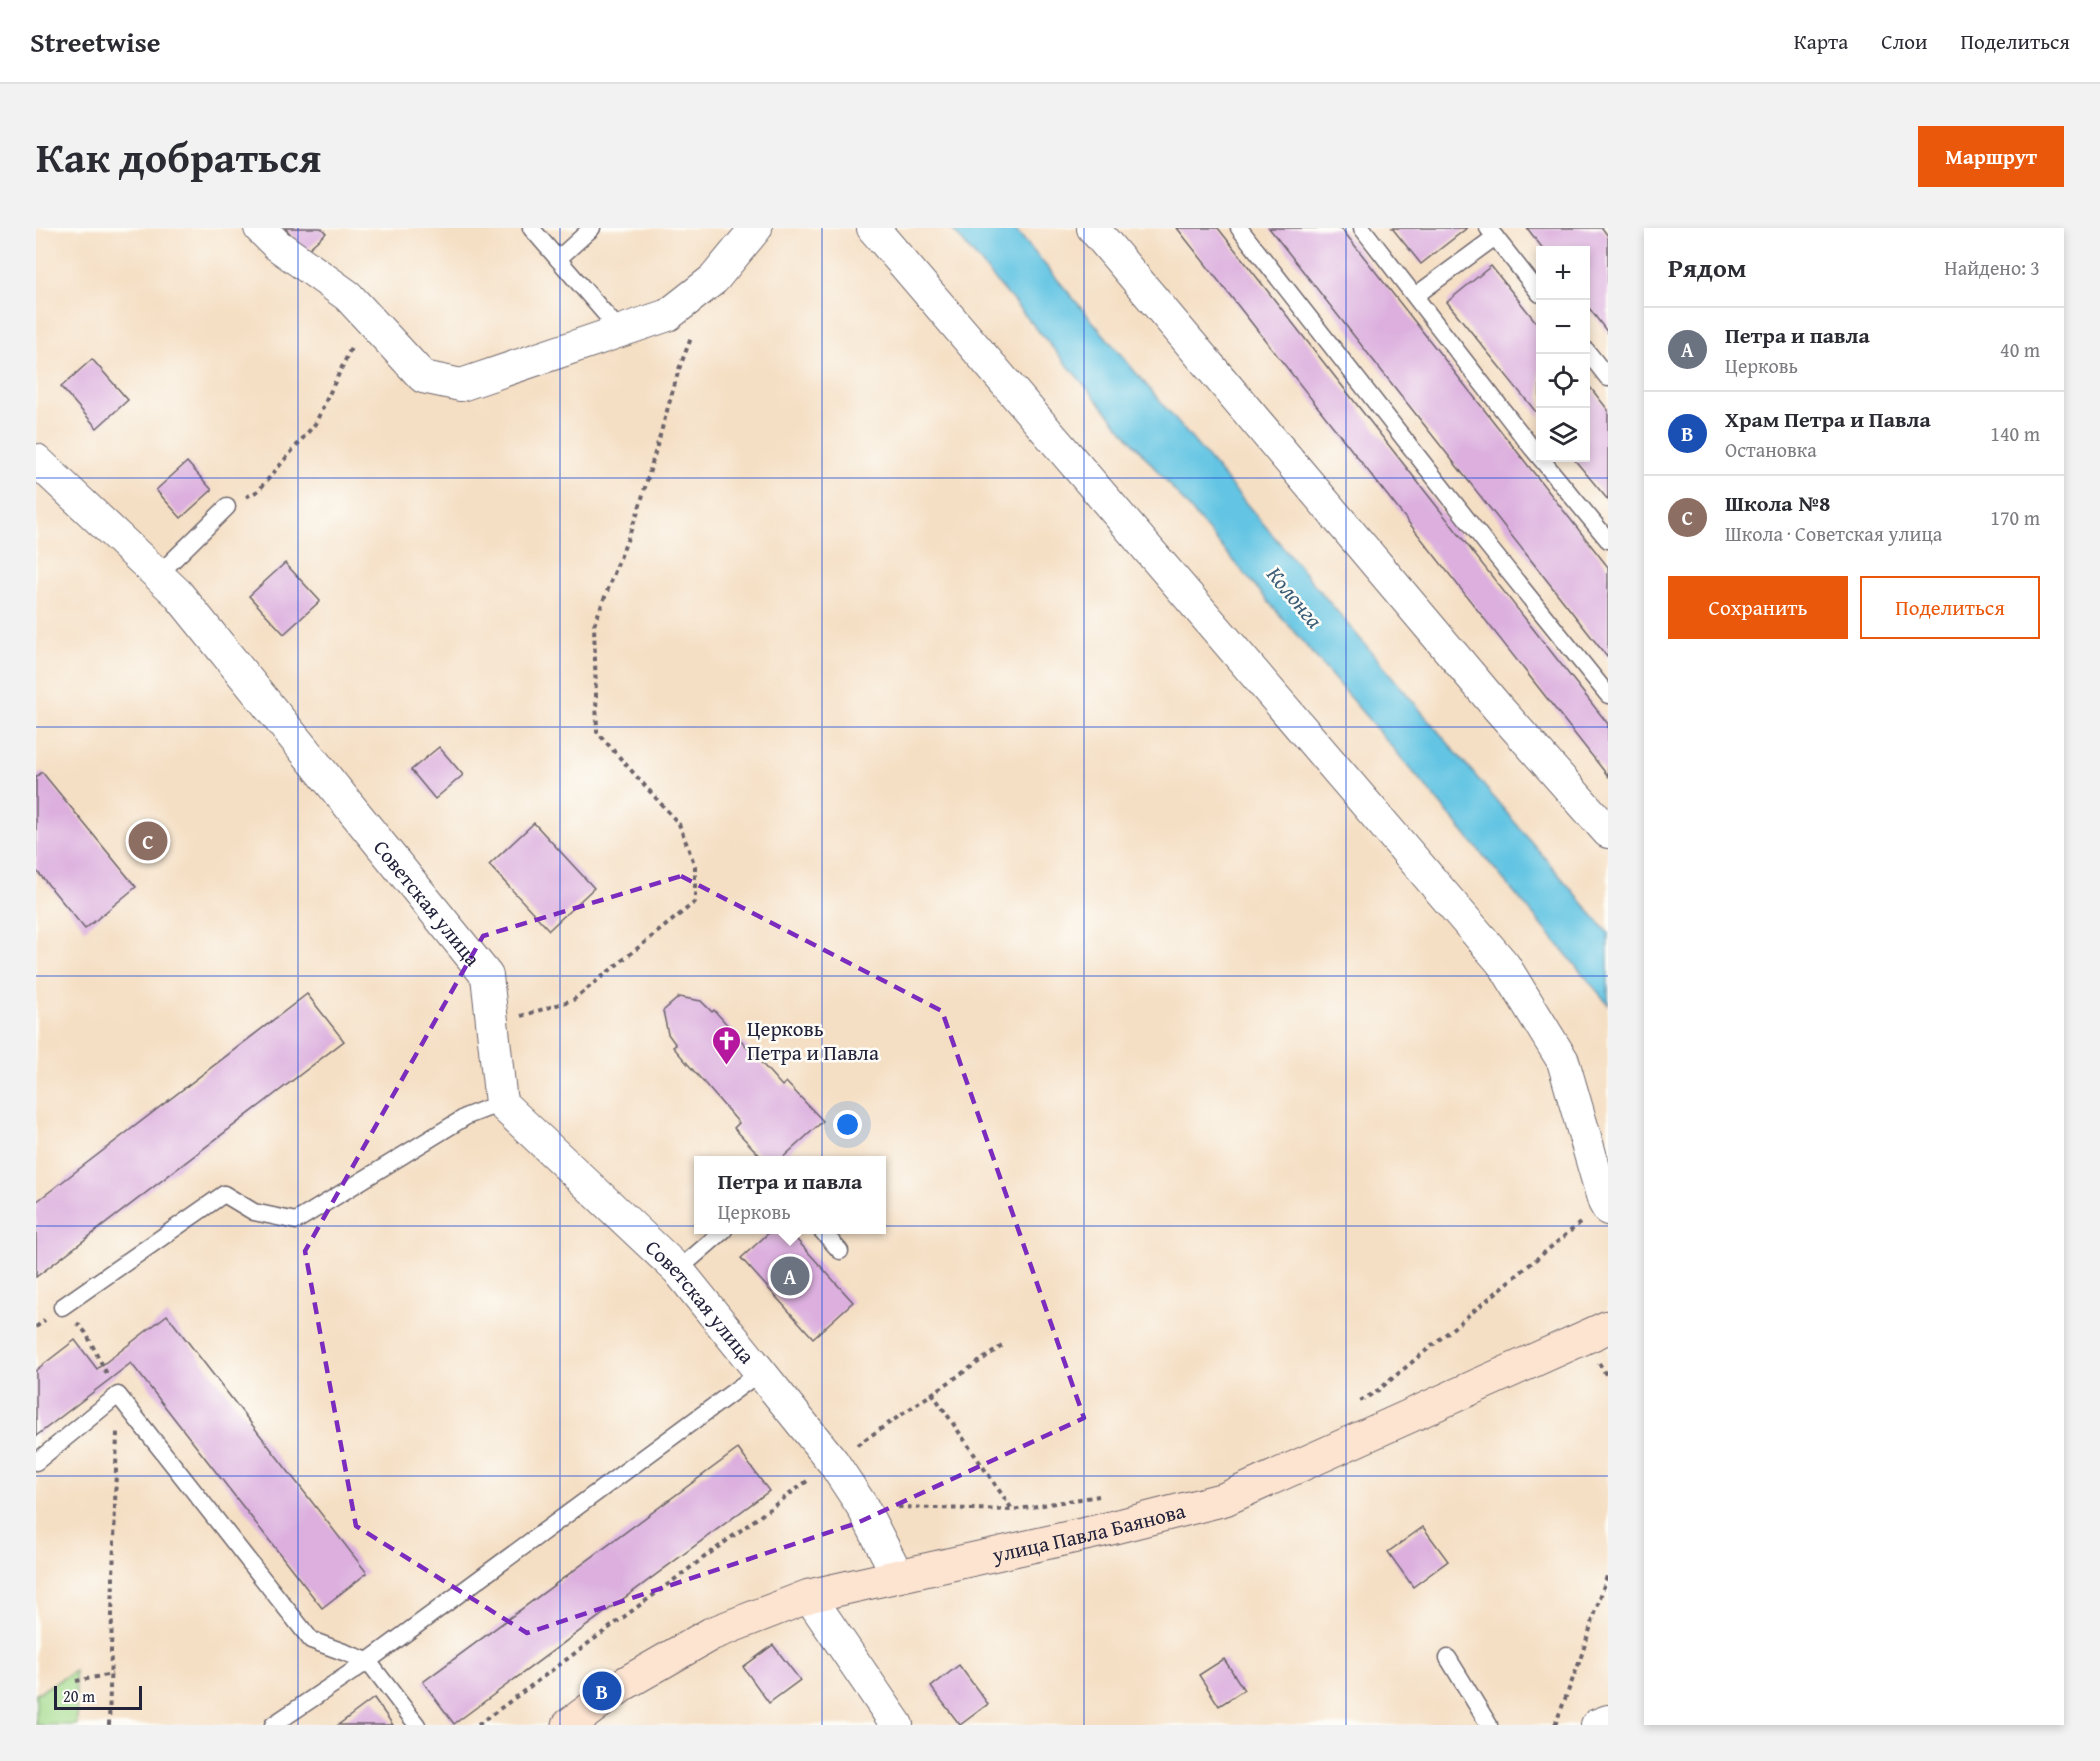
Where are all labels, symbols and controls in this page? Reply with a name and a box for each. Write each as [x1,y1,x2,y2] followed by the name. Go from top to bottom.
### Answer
[30,21,160,62] text: Streetwise
[1794,26,1848,57] text: Карта
[1881,26,1927,57] text: Слои
[1960,26,2070,57] text: Поделиться
[36,126,321,187] text: Как добраться
[1918,126,2064,187] button: Маршрут
[1536,246,1590,462] map controls
[1536,246,1590,300] button: +
[1668,248,1746,287] text: Рядом
[1944,253,2040,282] text: Найдено: 3
[1536,300,1590,354] button: −
[1725,319,1870,351] text: Петра и павла
[1681,335,1694,364] text: A
[2000,335,2040,364] text: 40 m
[1725,351,1798,380] text: Церковь
[1536,354,1590,408] button: locate
[1725,403,1931,435] text: Храм Петра и Павла
[1536,408,1590,462] button: layers
[1681,419,1694,448] text: B
[1990,419,2040,448] text: 140 m
[1725,435,1817,464] text: Остановка
[1725,487,1830,519] text: Школа №8
[1682,503,1693,532] text: C
[1990,503,2040,532] text: 170 m
[1725,519,1942,548] text: Школа · Советская улица
[1260,559,1330,635] water label: Колонга
[1668,576,1848,639] button: Сохранить
[1860,576,2040,639] button: Поделиться
[128,818,168,864] pin: C
[367,833,488,972] street label: Советская улица
[747,1013,879,1068] place label: Церковь Петра и Павла
[710,1024,742,1066] church icon: Церковь Петра и Павла
[833,1110,862,1139] your location
[694,1156,886,1234] popup
[718,1165,862,1197] text: Петра и павла
[718,1197,791,1226] text: Церковь
[639,1232,763,1370] street label: Советская улица
[770,1254,810,1298] pin: A
[989,1494,1188,1570] street label: улица Павла Баянова
[582,1668,622,1714] pin: B
[54,1683,142,1710] scale bar
[63,1684,95,1708] text: 20 m

